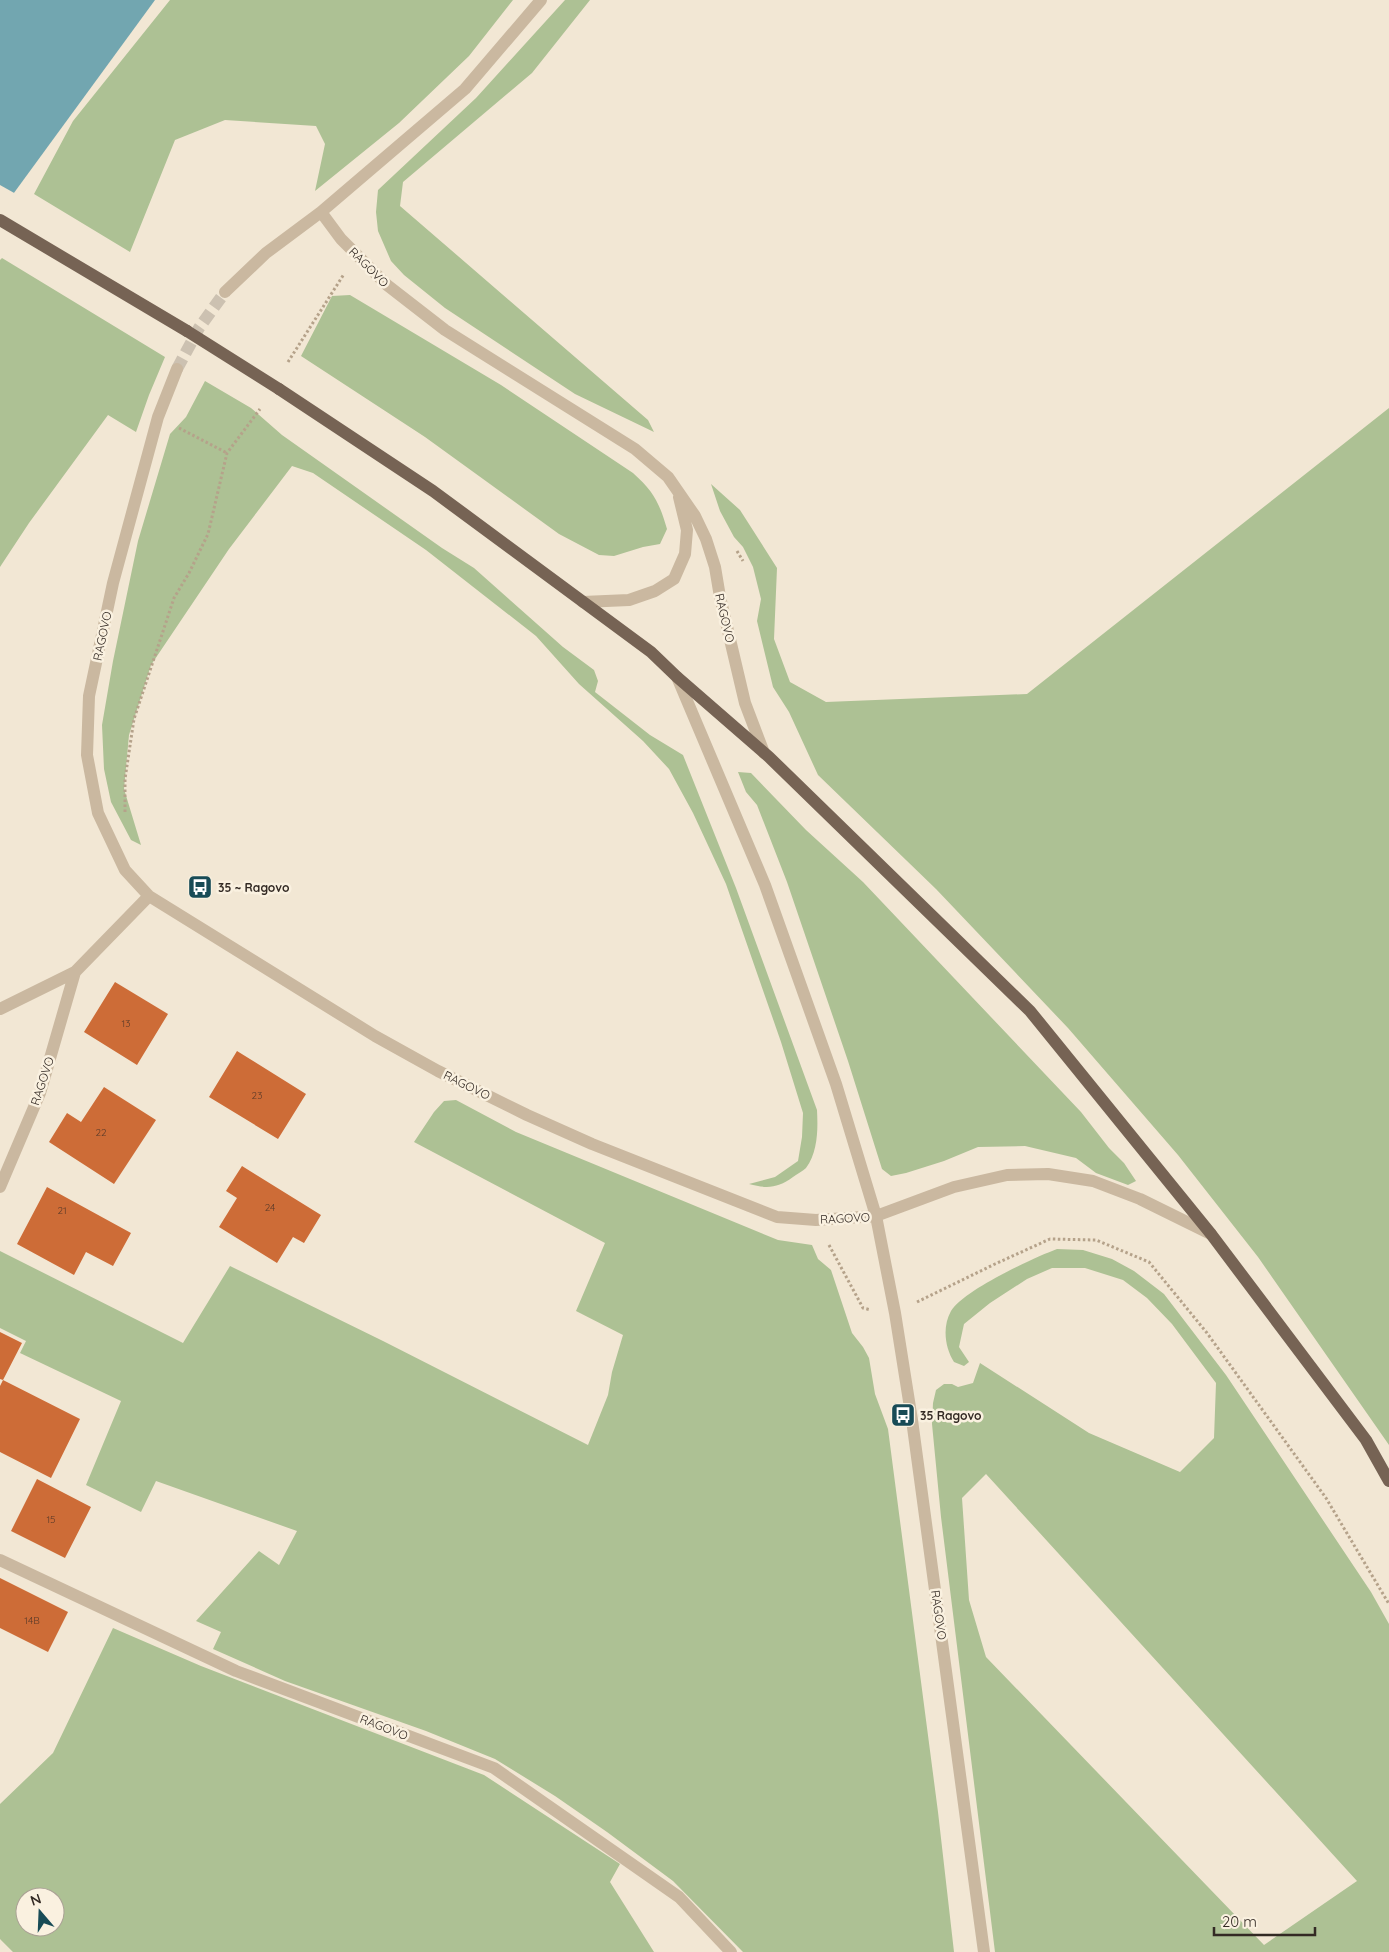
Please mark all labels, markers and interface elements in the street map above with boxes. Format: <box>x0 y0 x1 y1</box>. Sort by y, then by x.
street label: RAGOVO <box>346 244 392 290</box>
street label: RAGOVO <box>712 592 738 644</box>
street label: RAGOVO <box>89 610 115 662</box>
bus stop icon: 35 ~ Ragovo <box>187 874 213 900</box>
place label: 35 ~ Ragovo <box>218 880 290 895</box>
house number: 13 <box>122 1017 130 1030</box>
street label: RAGOVO <box>27 1055 57 1107</box>
street label: RAGOVO <box>441 1067 493 1103</box>
house number: 23 <box>252 1089 262 1102</box>
house number: 22 <box>95 1126 107 1139</box>
house number: 24 <box>265 1201 275 1214</box>
house number: 21 <box>57 1204 67 1217</box>
street label: RAGOVO <box>820 1209 870 1227</box>
bus stop icon: 35 Ragovo <box>890 1402 916 1428</box>
place label: 35 Ragovo <box>920 1408 982 1423</box>
house number: 15 <box>46 1513 56 1526</box>
street label: RAGOVO <box>928 1589 950 1641</box>
house number: 14B <box>24 1614 40 1627</box>
street label: RAGOVO <box>358 1711 410 1743</box>
north arrow <box>15 1887 65 1937</box>
text: N <box>28 1890 44 1910</box>
scale bar <box>1214 1904 1315 1936</box>
text: 20 m <box>1222 1912 1257 1931</box>

